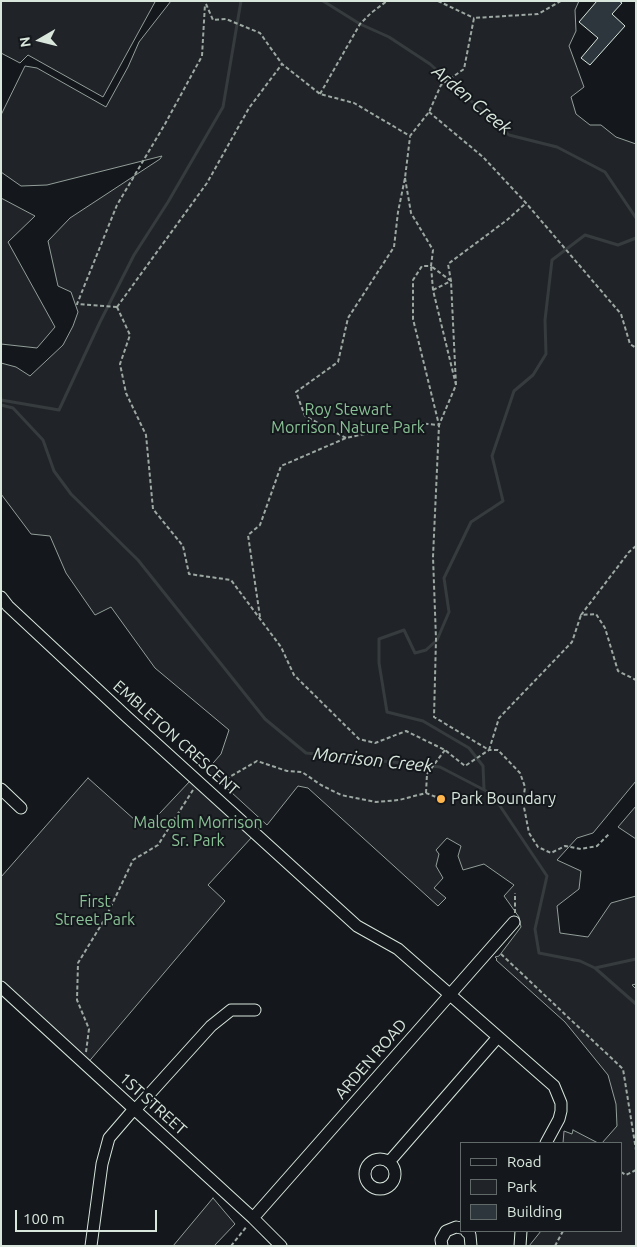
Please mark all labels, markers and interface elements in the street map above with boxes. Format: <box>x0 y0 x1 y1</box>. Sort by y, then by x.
north arrow <box>15 15 65 65</box>
text: N <box>16 36 34 48</box>
water label: Arden Creek <box>428 61 516 139</box>
park label: Roy Stewart Morrison Nature Park <box>271 400 425 438</box>
street label: EMBLETON CRESCENT <box>109 676 243 800</box>
water label: Morrison Creek <box>312 743 434 777</box>
place label: Park Boundary <box>451 789 556 809</box>
marker: Park Boundary <box>435 793 447 805</box>
park label: Malcolm Morrison Sr. Park <box>133 813 263 851</box>
park label: First Street Park <box>55 892 135 930</box>
street label: ARDEN ROAD <box>331 1015 411 1103</box>
street label: 1ST STREET <box>115 1069 191 1139</box>
legend <box>460 1142 622 1232</box>
text: Road <box>507 1153 542 1170</box>
text: Park <box>507 1178 537 1195</box>
scale bar <box>18 1200 160 1232</box>
text: Building <box>507 1203 562 1220</box>
text: 100 m <box>23 1210 65 1227</box>

